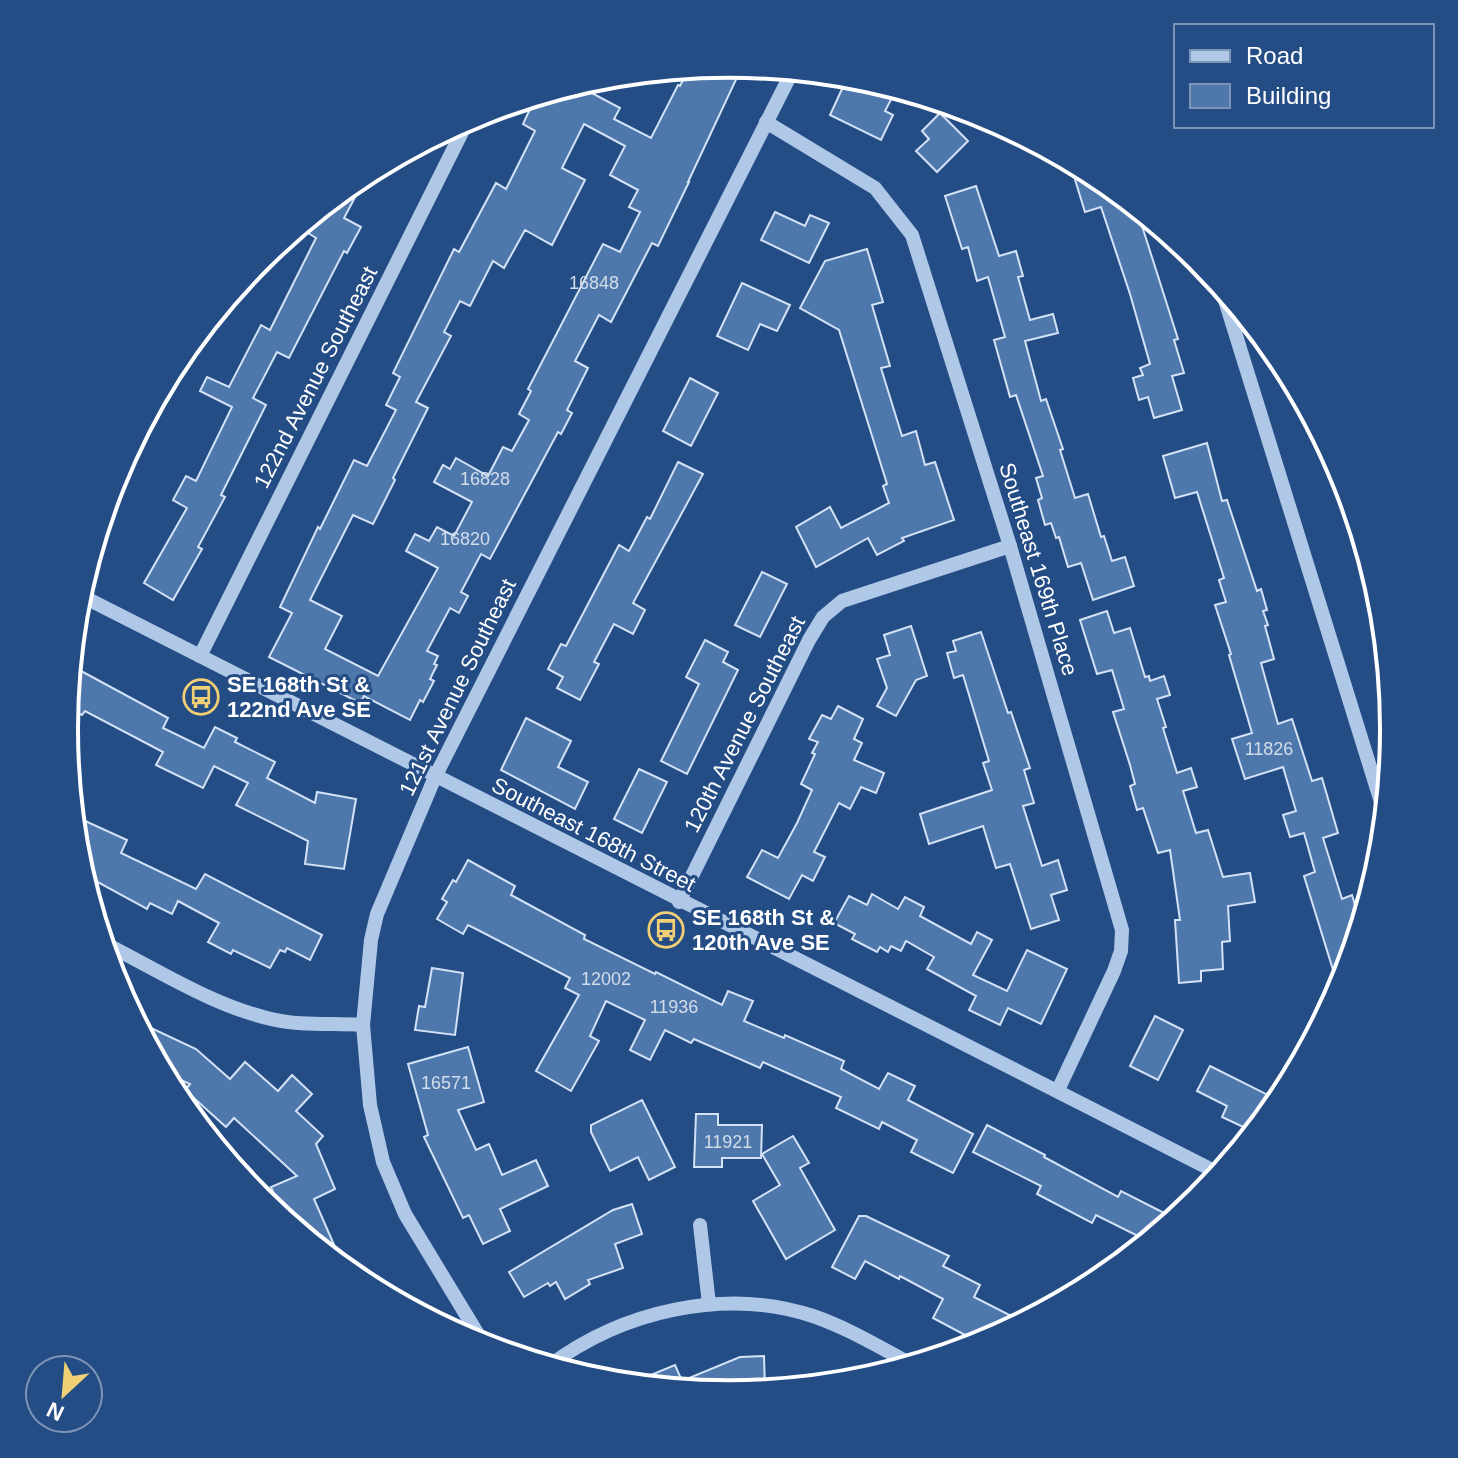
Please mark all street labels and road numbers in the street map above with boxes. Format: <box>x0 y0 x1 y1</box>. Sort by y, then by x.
street label: 122nd Avenue Southeast <box>249 262 382 492</box>
street label: Southeast 169th Place <box>994 460 1083 679</box>
street label: 121st Avenue Southeast <box>394 575 521 800</box>
street label: 120th Avenue Southeast <box>679 612 810 837</box>
street label: Southeast 168th Street <box>488 772 700 897</box>

